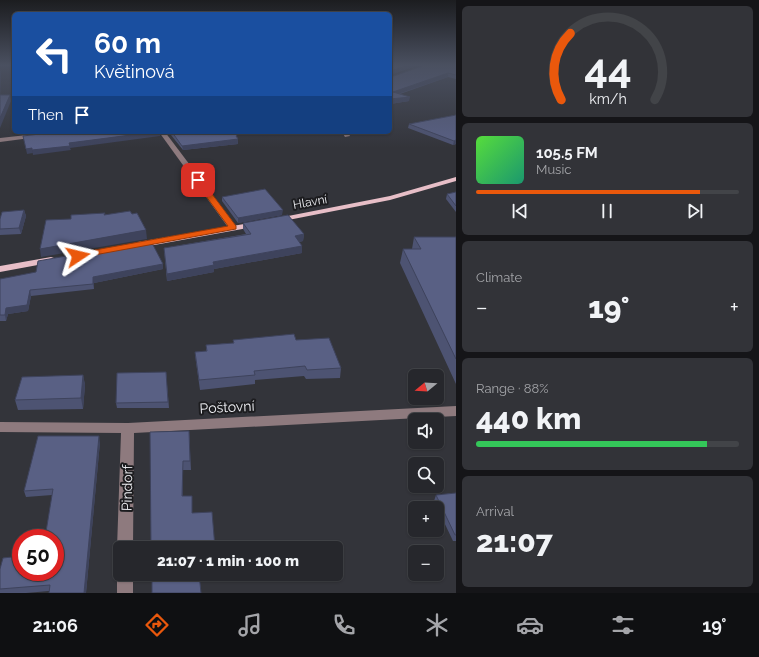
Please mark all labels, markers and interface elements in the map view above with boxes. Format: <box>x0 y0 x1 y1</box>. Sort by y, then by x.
text: 60 m <box>94 27 161 60</box>
icon: left <box>28 28 80 80</box>
text: 44 <box>584 44 631 93</box>
text: Květinová <box>94 61 175 82</box>
text: km/h <box>589 90 626 106</box>
icon: arrive <box>71 104 93 126</box>
text: Then <box>28 106 63 124</box>
text: 105.5 FM <box>536 144 598 162</box>
text: Music <box>536 162 571 177</box>
pin <box>181 163 215 197</box>
icon: arrive <box>187 169 209 191</box>
street label: Hlavní <box>292 192 329 212</box>
icon: previous <box>509 200 531 222</box>
icon: pause <box>596 200 618 222</box>
icon: next <box>684 200 706 222</box>
position arrow <box>57 235 99 277</box>
text: Climate <box>476 270 522 285</box>
text: 19° <box>588 290 629 325</box>
text: − <box>476 294 488 320</box>
text: + <box>730 294 739 320</box>
north arrow <box>408 369 444 405</box>
map controls <box>408 369 444 581</box>
text: Range · 88% <box>476 381 549 396</box>
street label: Poštovní <box>199 398 256 416</box>
text: 440 km <box>476 401 581 436</box>
button: sound <box>408 413 444 449</box>
button: search <box>408 457 444 493</box>
street label: Pindorf <box>119 463 135 511</box>
button: + <box>408 501 444 537</box>
text: Arrival <box>476 504 514 519</box>
text: 21:07 <box>476 524 553 559</box>
speed limit sign: 50 <box>12 529 64 581</box>
button: − <box>408 545 444 581</box>
text: 21:07 · 1 min · 100 m <box>157 552 299 570</box>
icon: directions <box>143 611 171 639</box>
icon: music <box>236 611 264 639</box>
icon: phone <box>330 611 358 639</box>
icon: climate <box>423 611 451 639</box>
icon: car <box>516 611 544 639</box>
icon: filters <box>609 611 637 639</box>
text: 21:06 <box>33 615 78 636</box>
text: 19° <box>702 615 726 636</box>

